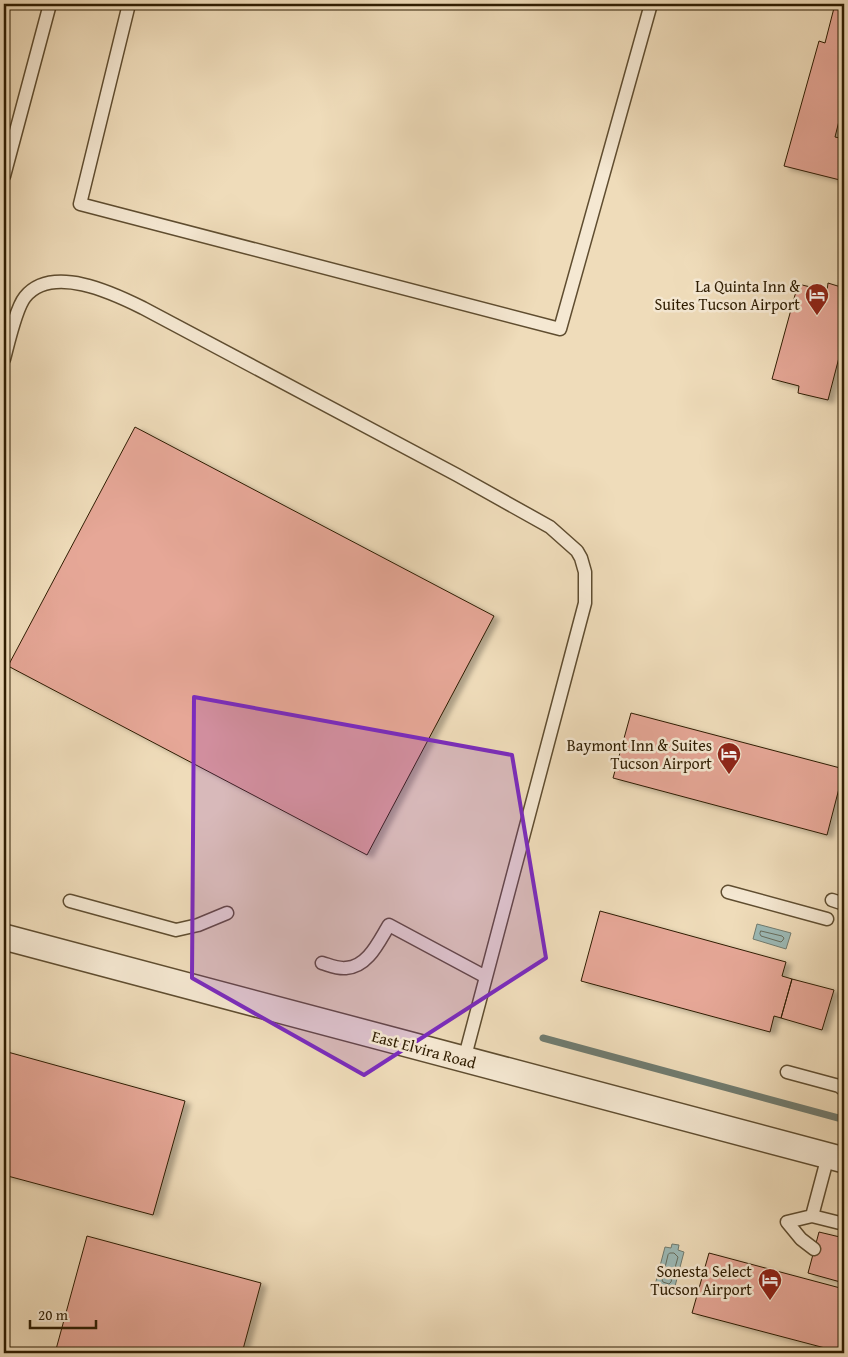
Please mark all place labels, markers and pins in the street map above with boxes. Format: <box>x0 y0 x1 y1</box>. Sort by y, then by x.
place label: La Quinta Inn & Suites Tucson Airport <box>654 274 800 316</box>
hotel icon: La Quinta Inn & Suites Tucson Airport <box>804 282 830 316</box>
place label: Baymont Inn & Suites Tucson Airport <box>567 733 712 775</box>
hotel icon: Baymont Inn & Suites Tucson Airport <box>716 741 742 775</box>
place label: Sonesta Select Tucson Airport <box>650 1259 752 1301</box>
hotel icon: Sonesta Select Tucson Airport <box>757 1267 783 1301</box>

